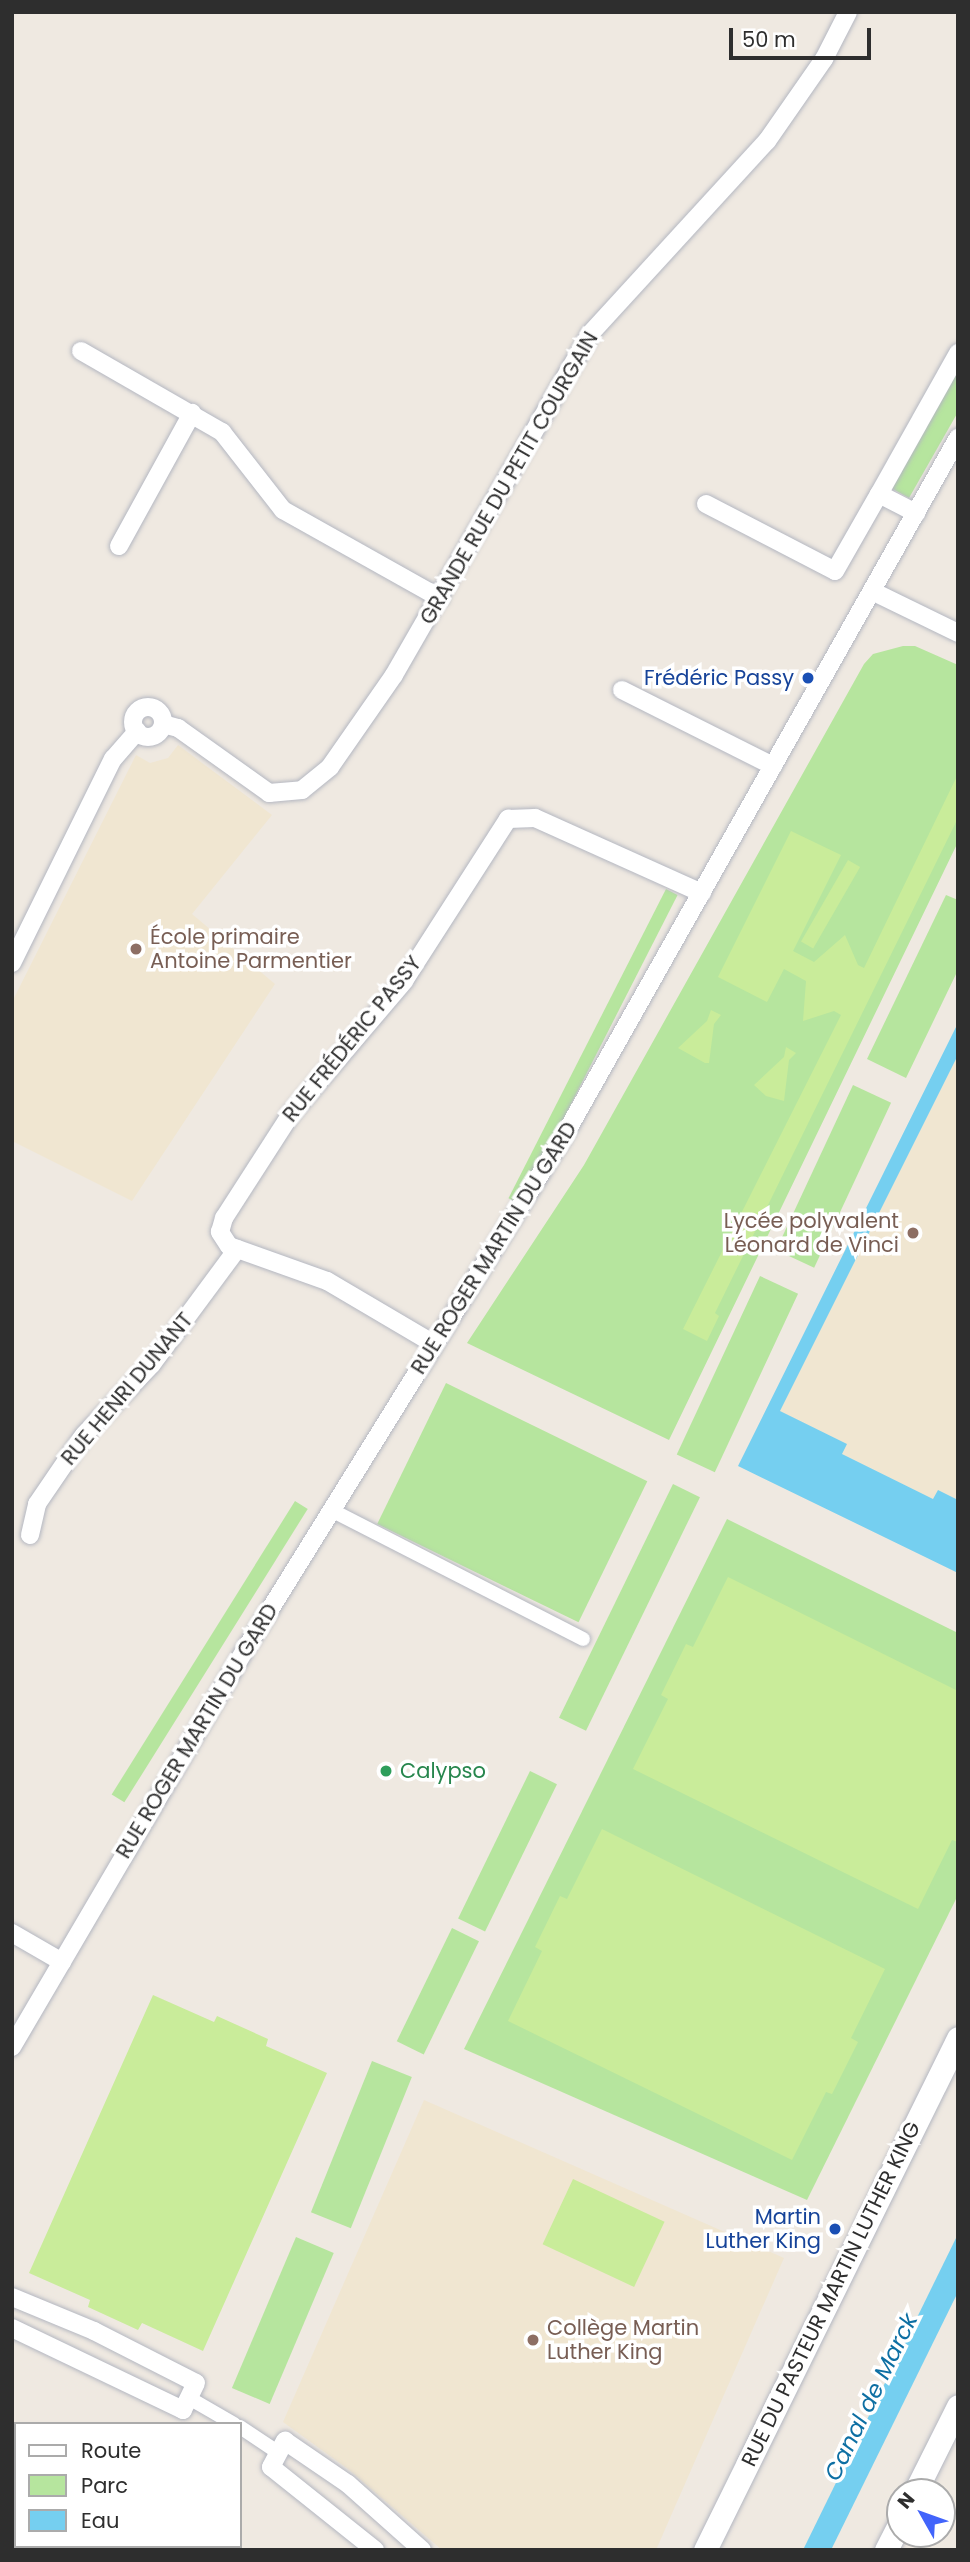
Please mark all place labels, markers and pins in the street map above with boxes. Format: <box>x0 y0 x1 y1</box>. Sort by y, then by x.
place label: Frédéric Passy <box>644 665 794 691</box>
marker: Frédéric Passy <box>800 670 816 686</box>
place label: École primaire Antoine Parmentier <box>150 924 352 974</box>
marker: École primaire Antoine Parmentier <box>128 941 144 957</box>
place label: Lycée polyvalent Léonard de Vinci <box>724 1208 899 1258</box>
marker: Lycée polyvalent Léonard de Vinci <box>905 1225 921 1241</box>
place label: Calypso <box>400 1758 486 1784</box>
marker: Calypso <box>378 1763 394 1779</box>
place label: Martin Luther King <box>706 2204 821 2254</box>
marker: Martin Luther King <box>827 2221 843 2237</box>
place label: Collège Martin Luther King <box>547 2315 699 2365</box>
marker: Collège Martin Luther King <box>525 2332 541 2348</box>

